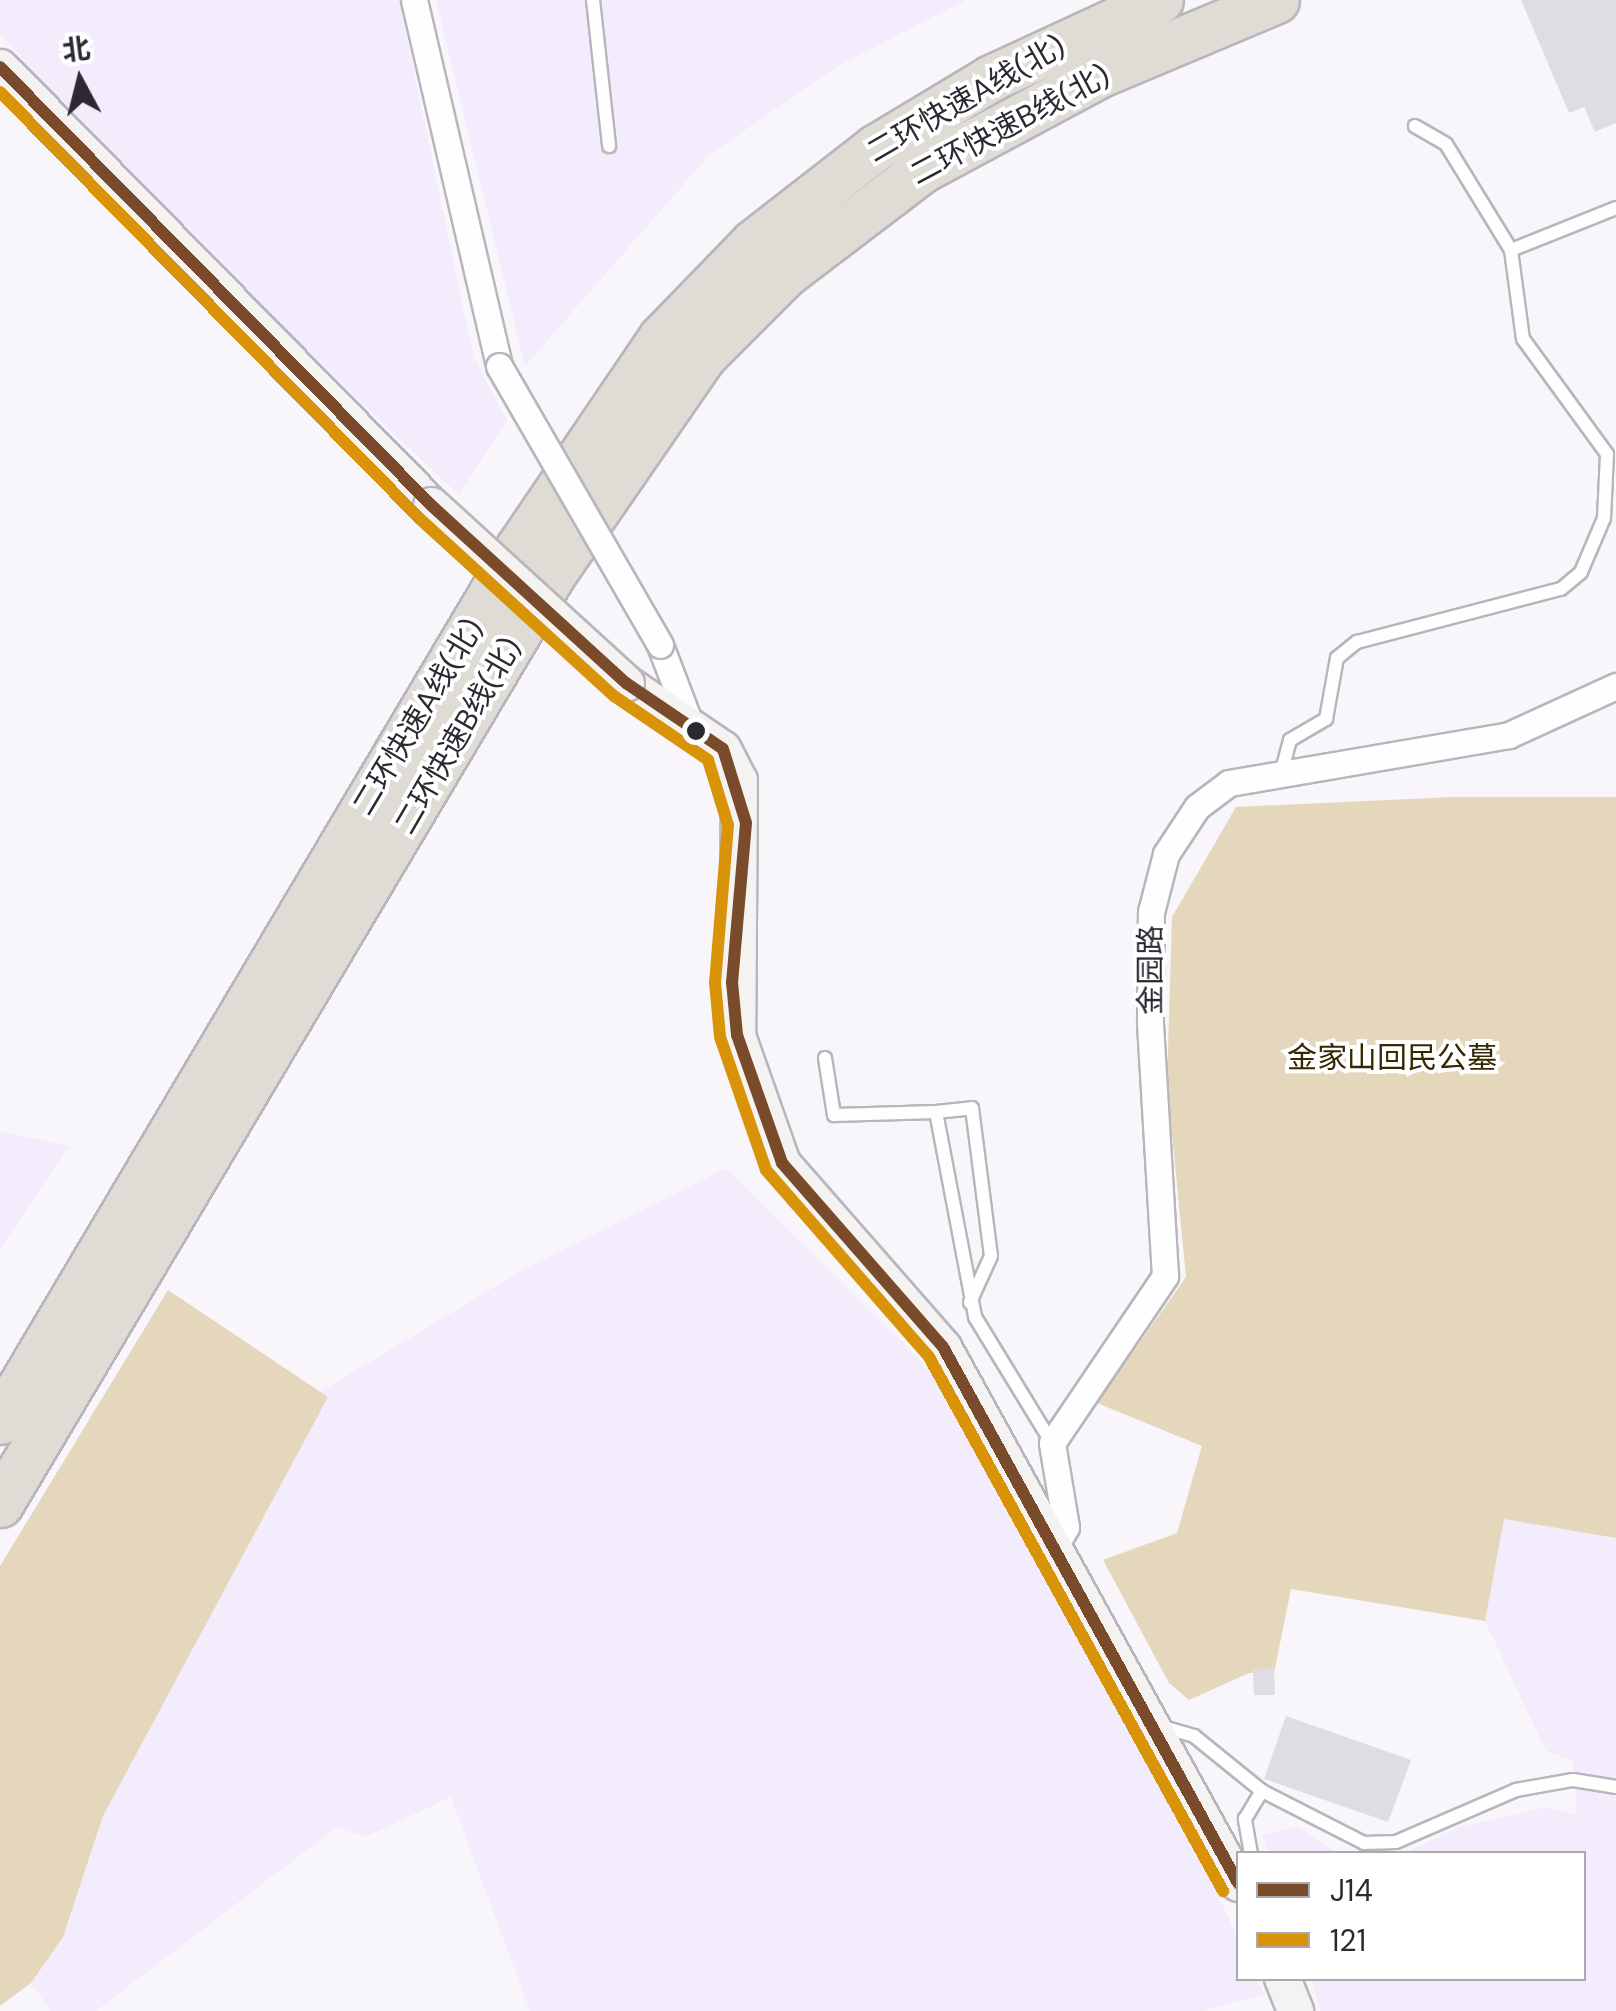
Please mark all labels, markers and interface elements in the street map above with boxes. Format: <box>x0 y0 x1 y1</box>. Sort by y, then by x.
street label: 二环快速A线(北) <box>861 28 1071 170</box>
north arrow <box>30 30 130 130</box>
text: 北 <box>60 30 92 70</box>
street label: 二环快速B线(北) <box>904 57 1116 193</box>
street label: 二环快速A线(北) <box>345 612 491 822</box>
street label: 二环快速B线(北) <box>387 632 529 840</box>
unlabelled marker <box>686 721 706 741</box>
street label: 金园路 <box>1133 925 1169 1015</box>
park label: 金家山回民公墓 <box>1287 1040 1497 1076</box>
legend <box>1236 1851 1586 1981</box>
text: J14 <box>1330 1871 1373 1910</box>
text: 121 <box>1330 1921 1366 1960</box>

